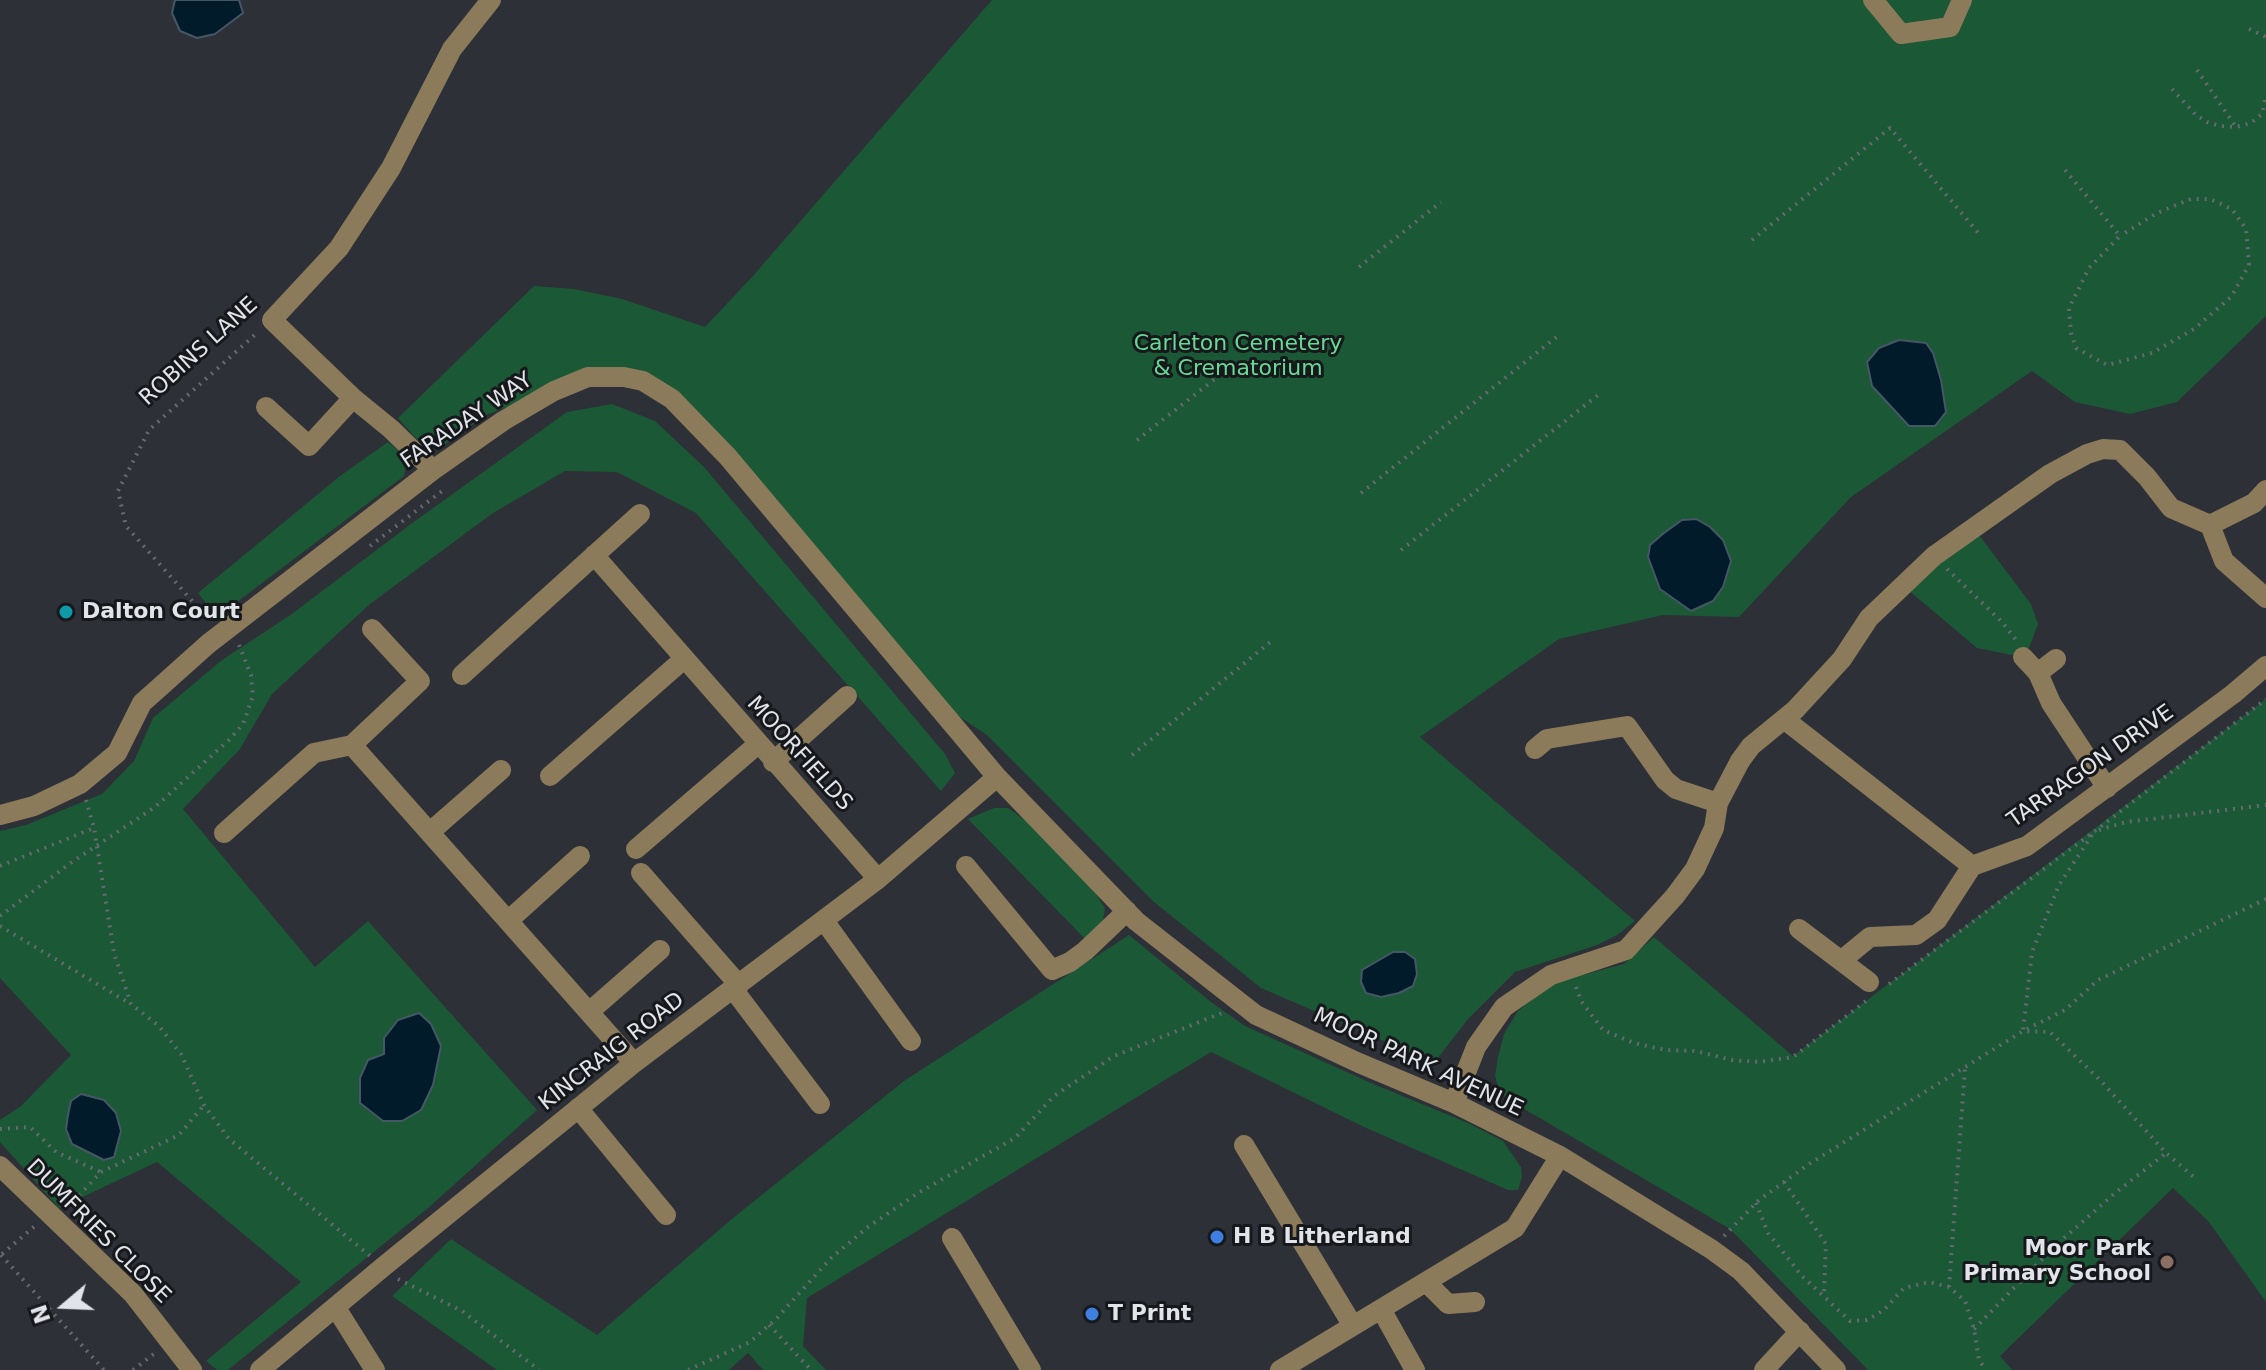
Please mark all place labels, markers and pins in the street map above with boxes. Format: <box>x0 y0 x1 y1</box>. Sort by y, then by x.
place label: Dalton Court <box>82 599 240 625</box>
marker: Dalton Court <box>57 603 75 621</box>
place label: H B Litherland <box>1233 1224 1411 1250</box>
marker: H B Litherland <box>1208 1228 1226 1246</box>
place label: Moor Park Primary School <box>1964 1236 2151 1288</box>
marker: Moor Park Primary School <box>2158 1253 2176 1271</box>
place label: T Print <box>1108 1301 1191 1327</box>
marker: T Print <box>1083 1305 1101 1323</box>

